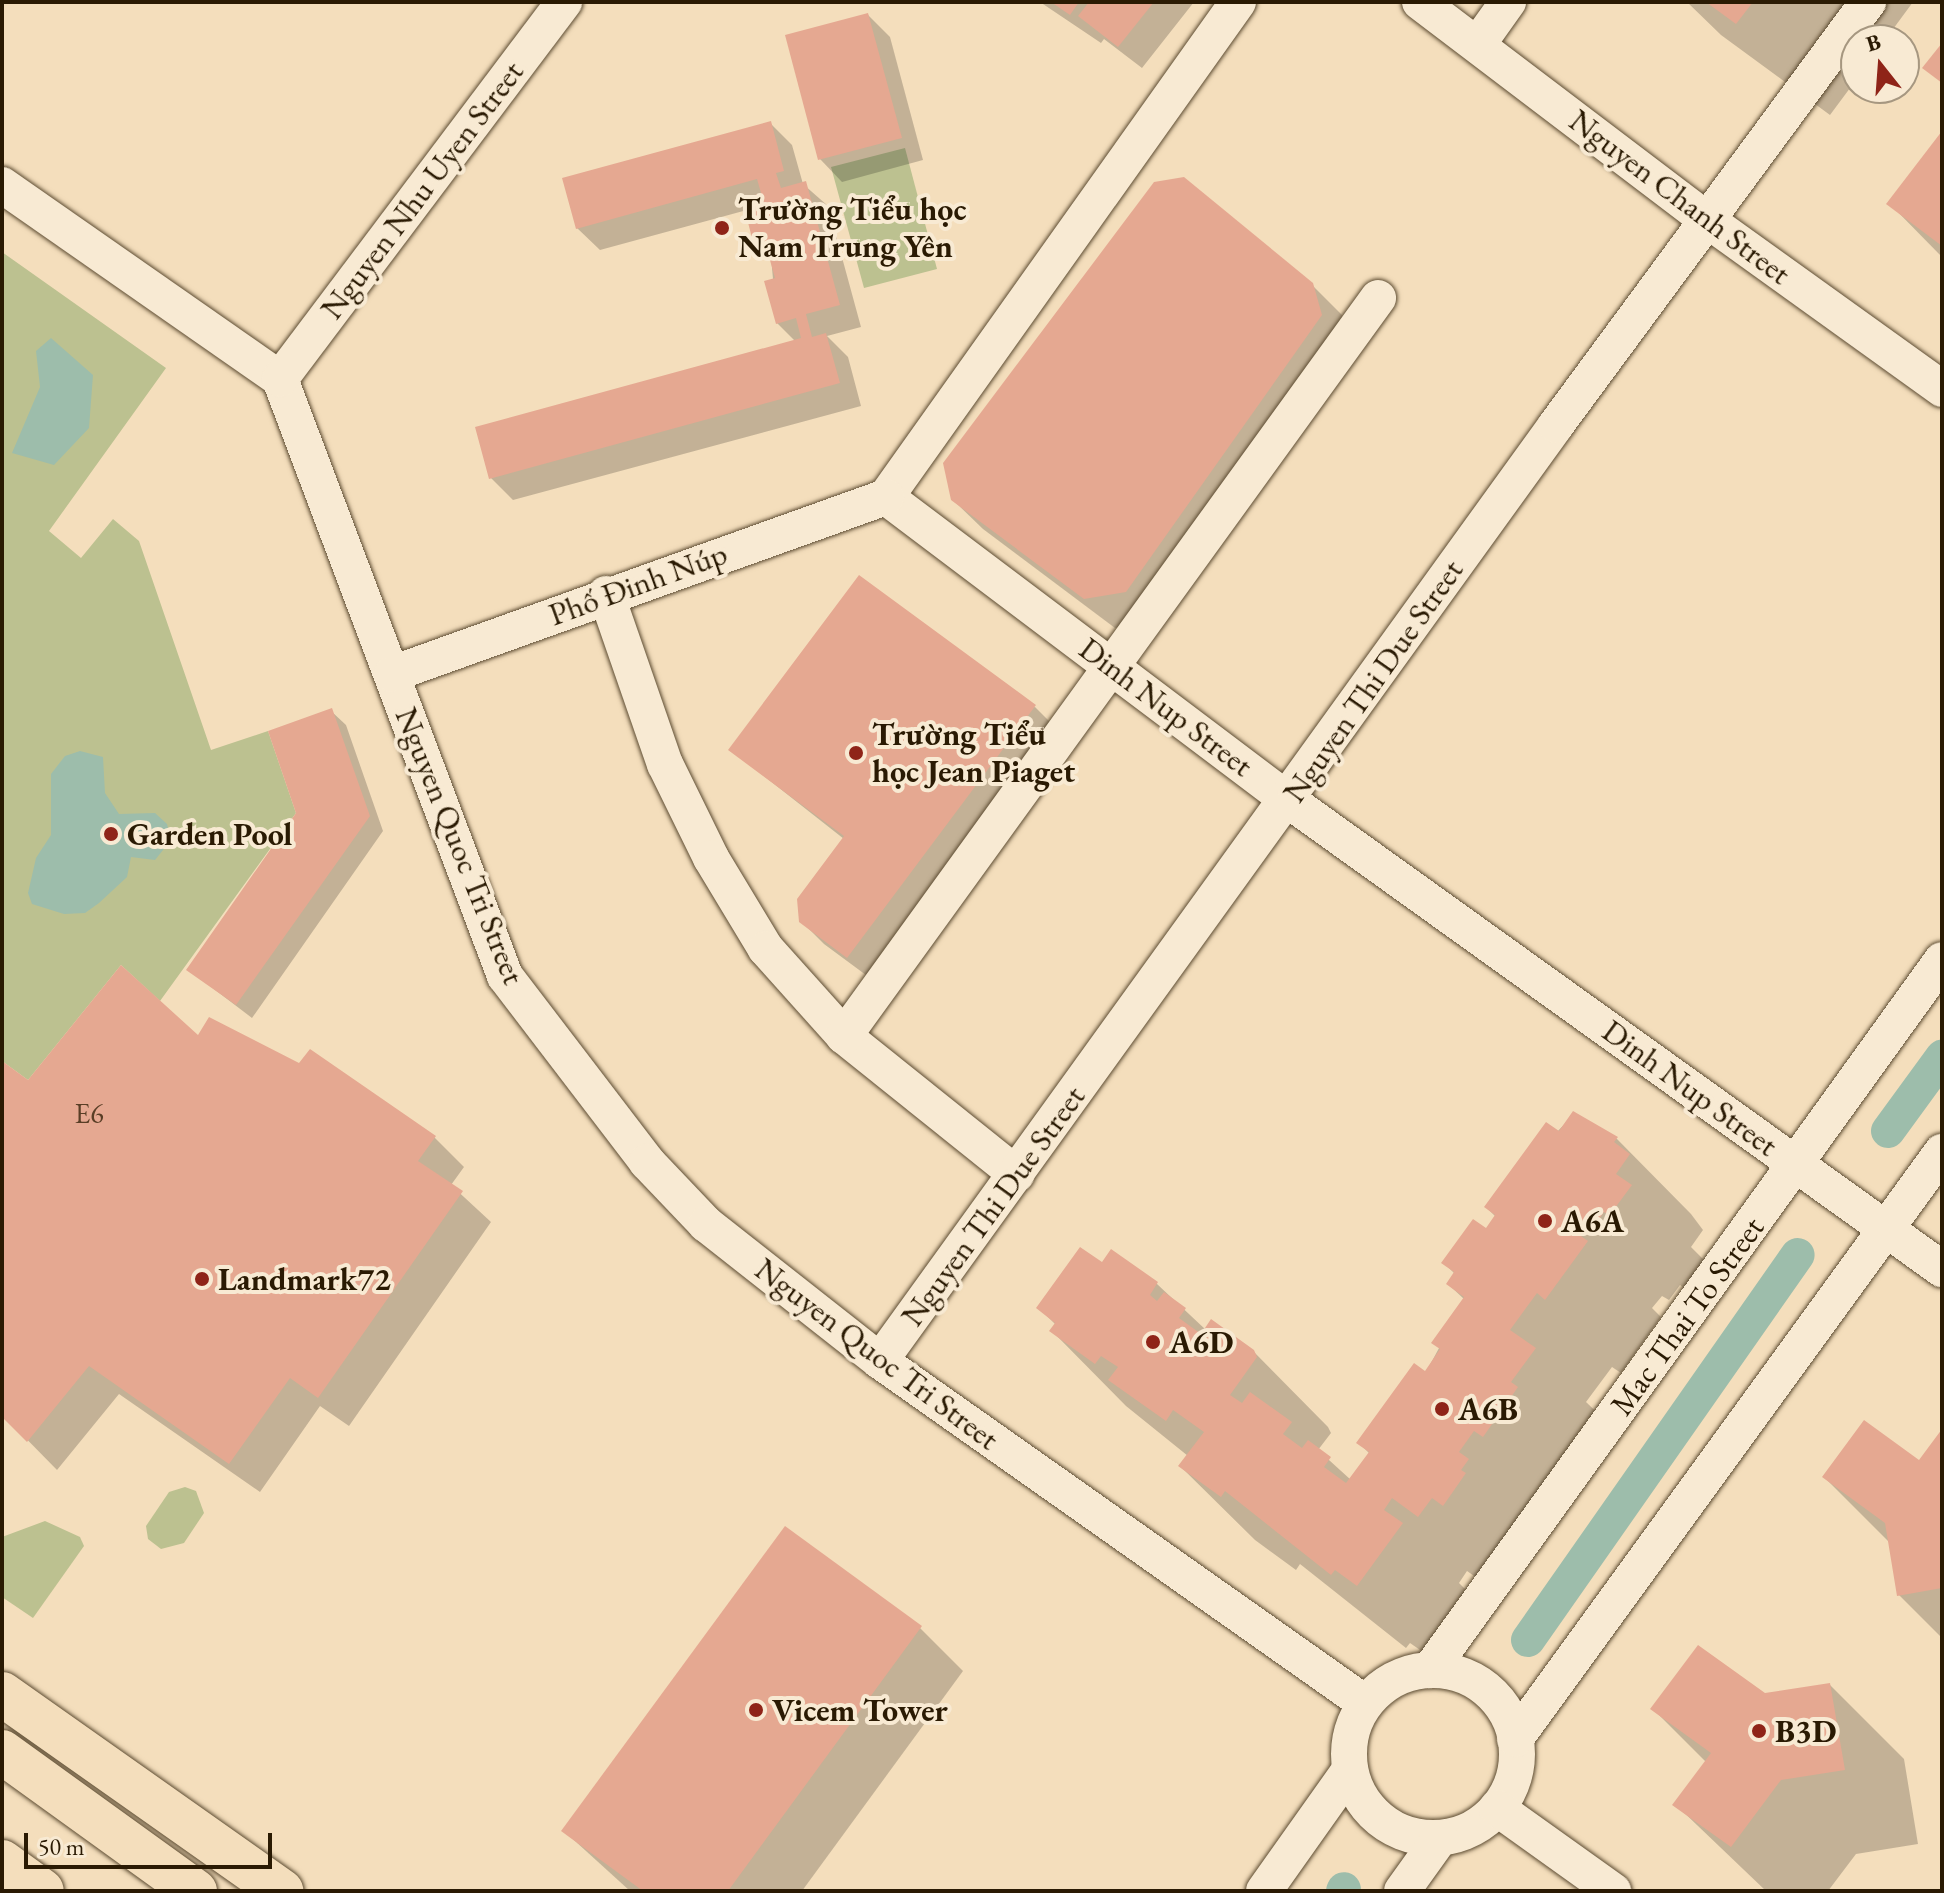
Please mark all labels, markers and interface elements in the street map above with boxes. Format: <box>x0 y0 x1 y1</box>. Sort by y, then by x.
north arrow <box>1840 24 1920 104</box>
text: B <box>1863 27 1884 58</box>
street label: Nguyen Nhu Uyen Street <box>312 53 532 327</box>
street label: Nguyen Chanh Street <box>1562 101 1798 293</box>
place label: Trường Tiểu học Nam Trung Yên <box>738 191 967 266</box>
marker: Trường Tiểu học Nam Trung Yên <box>713 219 731 237</box>
street label: Phố Đinh Núp <box>544 534 732 634</box>
street label: Nguyen Thi Due Street <box>1275 552 1471 810</box>
street label: Dinh Nup Street <box>1072 629 1260 785</box>
street label: Nguyen Quoc Tri Street <box>387 702 533 990</box>
place label: Trường Tiểu học Jean Piaget <box>872 716 1075 791</box>
marker: Trường Tiểu học Jean Piaget <box>847 744 865 762</box>
place label: Garden Pool <box>127 815 292 853</box>
marker: Garden Pool <box>102 825 120 843</box>
street label: Dinh Nup Street <box>1595 1012 1785 1164</box>
street label: Nguyen Thi Due Street <box>893 1078 1093 1334</box>
house number: E6 <box>74 1096 104 1130</box>
place label: A6A <box>1561 1202 1624 1240</box>
street label: Mac Thai To Street <box>1602 1209 1772 1423</box>
marker: A6A <box>1536 1212 1554 1230</box>
street label: Nguyen Quoc Tri Street <box>748 1250 1006 1458</box>
place label: Landmark72 <box>218 1260 391 1298</box>
marker: Landmark72 <box>193 1270 211 1288</box>
place label: A6D <box>1169 1323 1233 1361</box>
marker: A6D <box>1144 1333 1162 1351</box>
place label: A6B <box>1458 1390 1518 1428</box>
marker: A6B <box>1433 1400 1451 1418</box>
place label: Vicem Tower <box>772 1691 948 1729</box>
marker: Vicem Tower <box>747 1701 765 1719</box>
place label: B3D <box>1775 1712 1836 1750</box>
marker: B3D <box>1750 1722 1768 1740</box>
scale bar <box>28 1817 276 1867</box>
text: 50 m <box>38 1831 85 1862</box>

